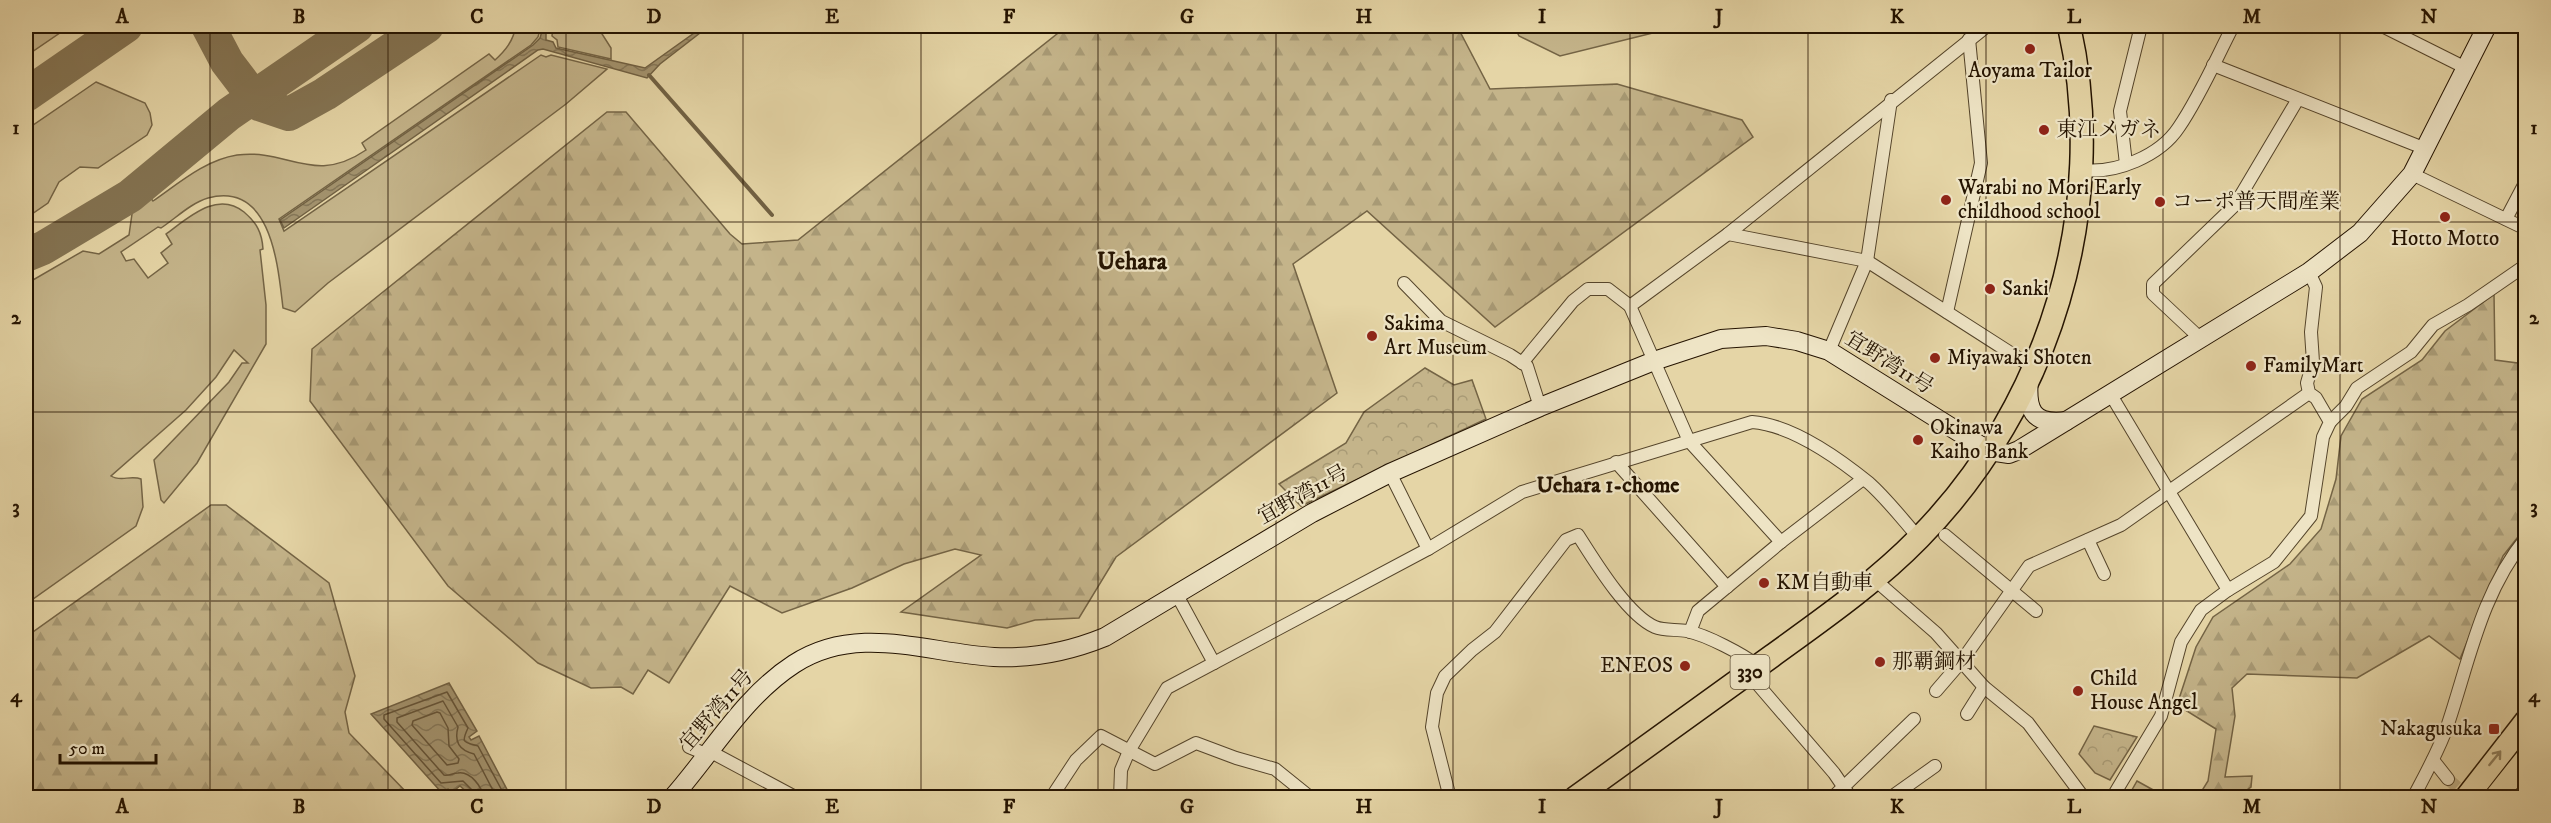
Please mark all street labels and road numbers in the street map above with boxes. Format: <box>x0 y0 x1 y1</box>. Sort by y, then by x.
street label: 宜野湾11号 <box>1840 326 1938 400</box>
street label: 宜野湾11号 <box>1253 460 1353 530</box>
road number: 330 <box>1730 655 1770 689</box>
street label: 宜野湾11号 <box>675 664 759 756</box>

